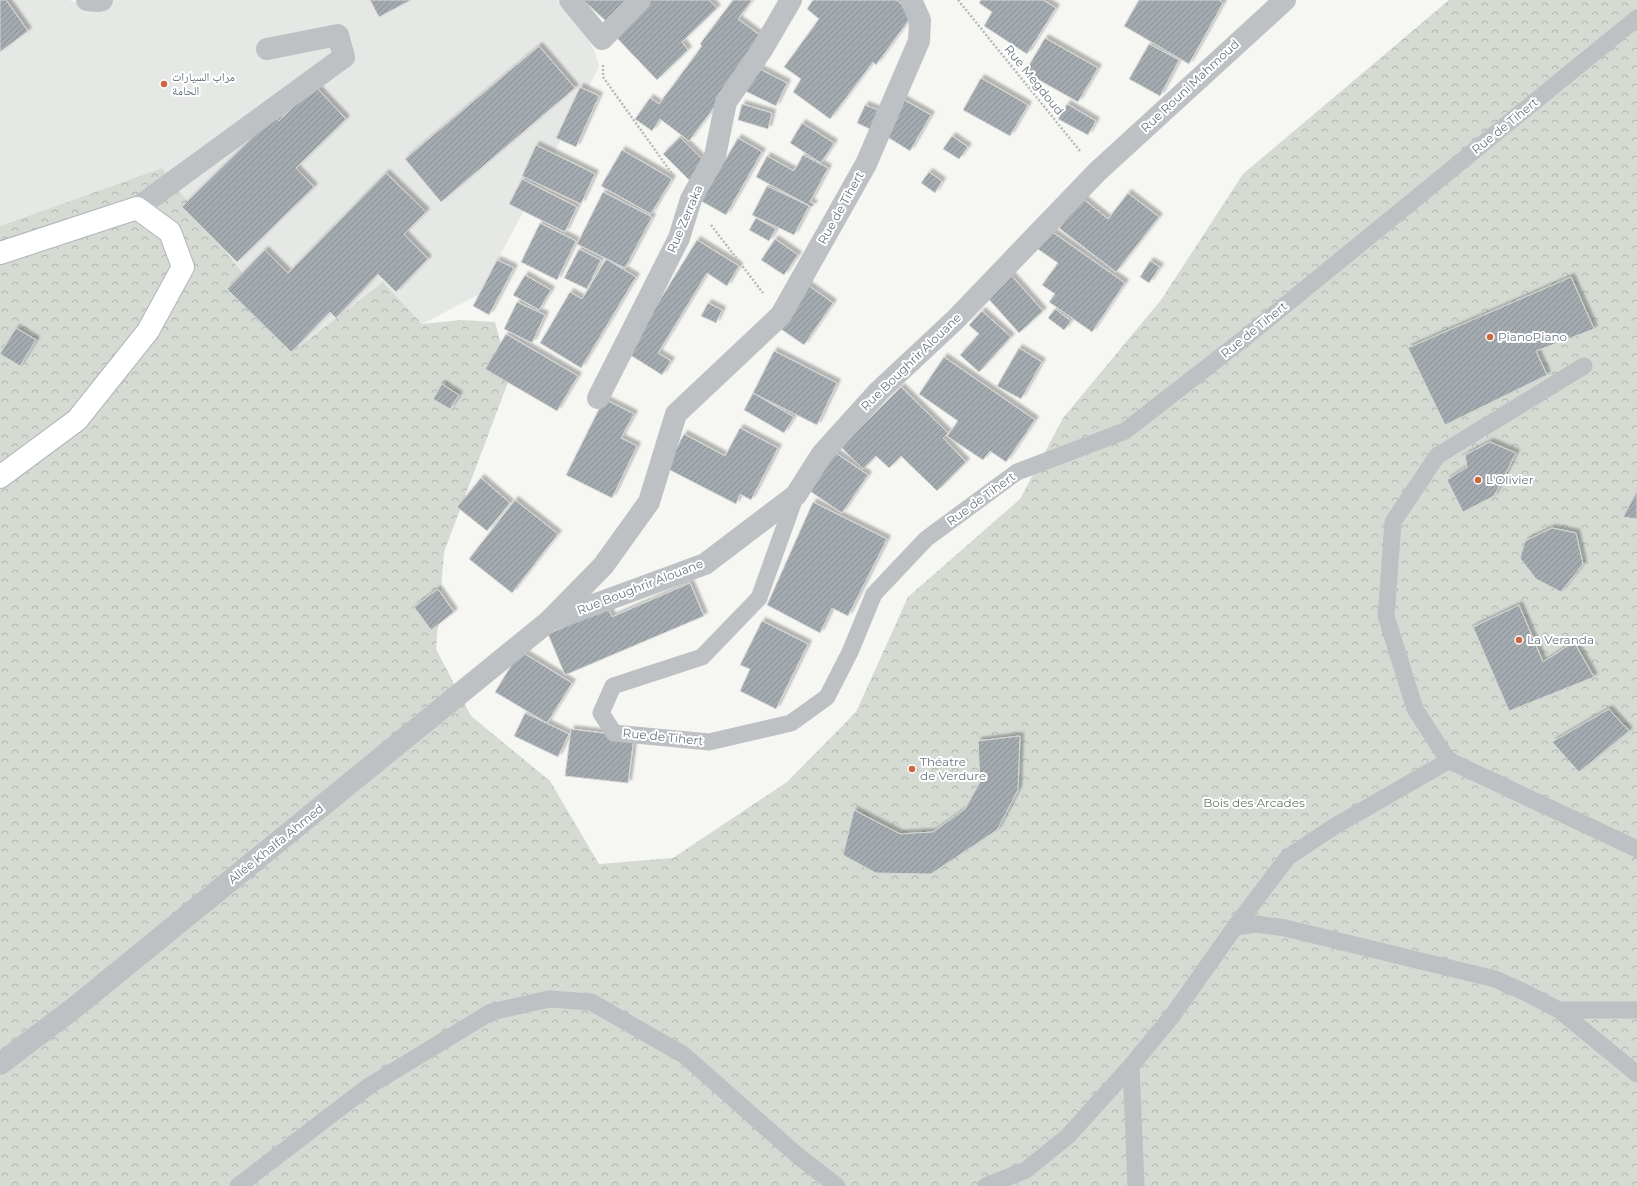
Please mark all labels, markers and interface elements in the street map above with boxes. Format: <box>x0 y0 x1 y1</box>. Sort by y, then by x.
street label: Rue Rouni Mahmoud <box>1137 36 1242 135</box>
street label: Rue Megdoud <box>1002 42 1067 118</box>
place label: مراب السيارات الحامة <box>172 69 235 98</box>
marker: مراب السيارات الحامة <box>159 79 169 89</box>
street label: Rue de Tihert <box>1468 94 1541 157</box>
street label: Rue de Tihert <box>814 169 867 247</box>
street label: Rue Zerraka <box>664 183 706 255</box>
street label: Rue de Tihert <box>1217 298 1290 361</box>
street label: Rue Boughrir Alouane <box>857 310 964 414</box>
place label: PianoPiano <box>1498 329 1567 344</box>
marker: PianoPiano <box>1485 332 1495 342</box>
street label: Rue de Tihert <box>944 469 1018 528</box>
place label: L'Olivier <box>1486 472 1534 487</box>
marker: L'Olivier <box>1473 475 1483 485</box>
street label: Rue Boughrir Alouane <box>575 556 705 618</box>
place label: La Veranda <box>1527 632 1594 647</box>
marker: La Veranda <box>1514 635 1524 645</box>
street label: Rue de Tihert <box>622 725 704 748</box>
place label: Théatre de Verdure <box>920 754 986 783</box>
marker: Théatre de Verdure <box>907 764 917 774</box>
park label: Bois des Arcades <box>1203 795 1305 810</box>
street label: Allée Khalfa Ahmed <box>225 800 327 887</box>

